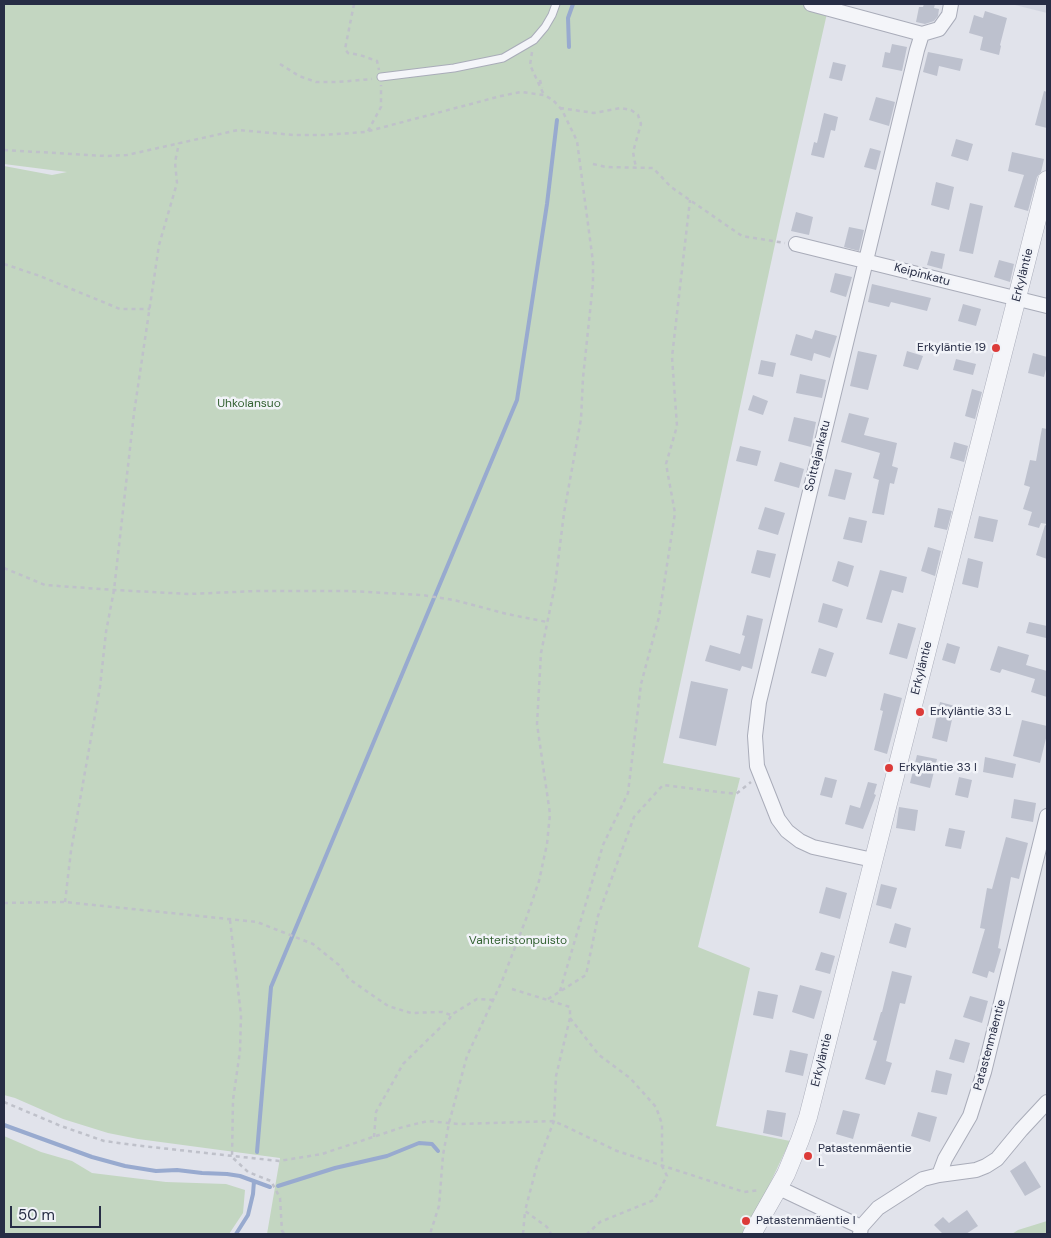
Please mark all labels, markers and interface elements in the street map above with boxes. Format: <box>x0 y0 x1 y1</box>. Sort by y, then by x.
street label: Erkyläntie <box>1009 247 1037 303</box>
street label: Keipinkatu <box>892 261 952 289</box>
place label: Erkyläntie 19 <box>917 341 986 355</box>
marker: Erkyläntie 19 <box>990 342 1002 354</box>
park label: Uhkolansuo <box>217 397 281 411</box>
street label: Soittajankatu <box>802 419 834 493</box>
street label: Erkyläntie <box>908 640 936 696</box>
place label: Erkyläntie 33 L <box>930 705 1011 719</box>
marker: Erkyläntie 33 L <box>914 706 926 718</box>
place label: Erkyläntie 33 I <box>899 761 977 775</box>
marker: Erkyläntie 33 I <box>883 762 895 774</box>
park label: Vahteristonpuisto <box>469 934 567 948</box>
street label: Patastenmäentie <box>971 998 1009 1092</box>
street label: Erkyläntie <box>808 1032 836 1088</box>
place label: Patastenmäentie L <box>818 1142 912 1170</box>
marker: Patastenmäentie L <box>802 1150 814 1162</box>
scale bar <box>12 1196 104 1228</box>
text: 50 m <box>18 1205 55 1225</box>
place label: Patastenmäentie I <box>756 1214 856 1228</box>
marker: Patastenmäentie I <box>740 1215 752 1227</box>

